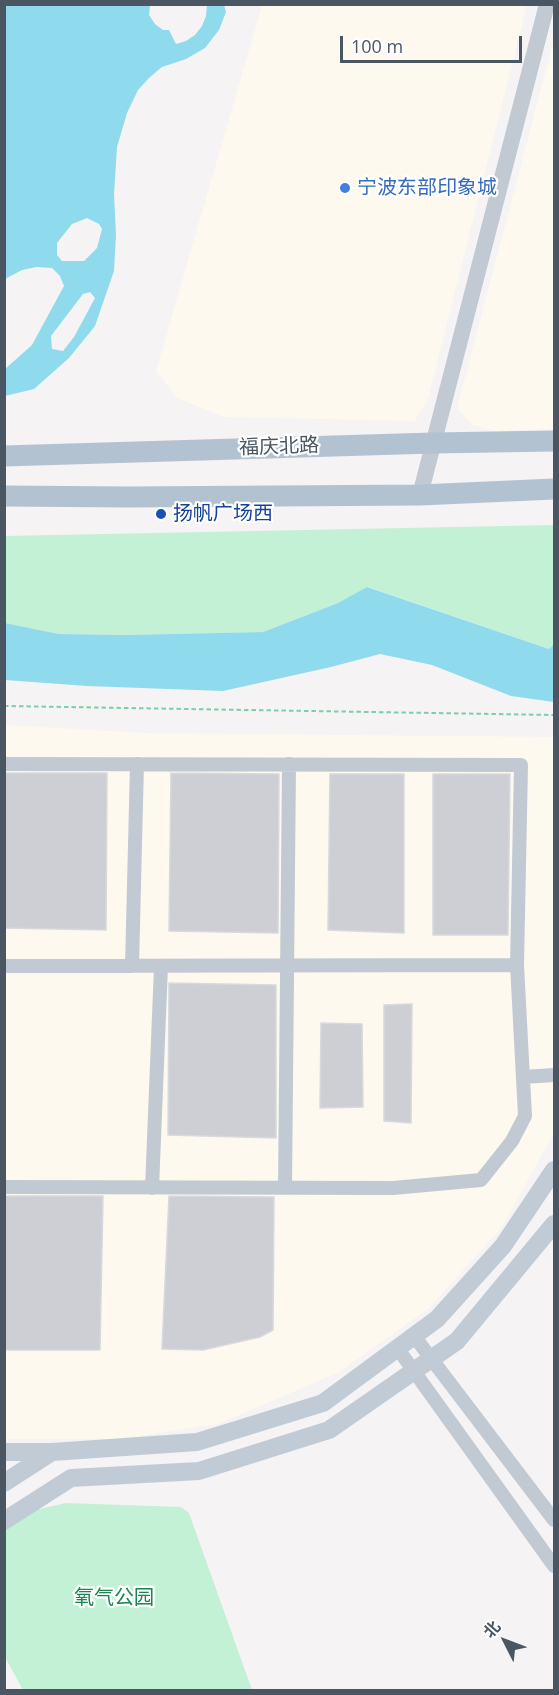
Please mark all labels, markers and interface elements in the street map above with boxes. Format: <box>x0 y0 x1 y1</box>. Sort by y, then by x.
scale bar <box>343 24 524 62</box>
text: 100 m <box>351 34 403 58</box>
place label: 宁波东部印象城 <box>357 176 497 200</box>
marker: 宁波东部印象城 <box>338 181 352 195</box>
street label: 福庆北路 <box>239 434 319 460</box>
place label: 扬帆广场西 <box>173 502 273 526</box>
marker: 扬帆广场西 <box>154 507 168 521</box>
park label: 氧气公园 <box>74 1586 154 1610</box>
north arrow <box>475 1611 535 1671</box>
text: 北 <box>478 1616 505 1642</box>

